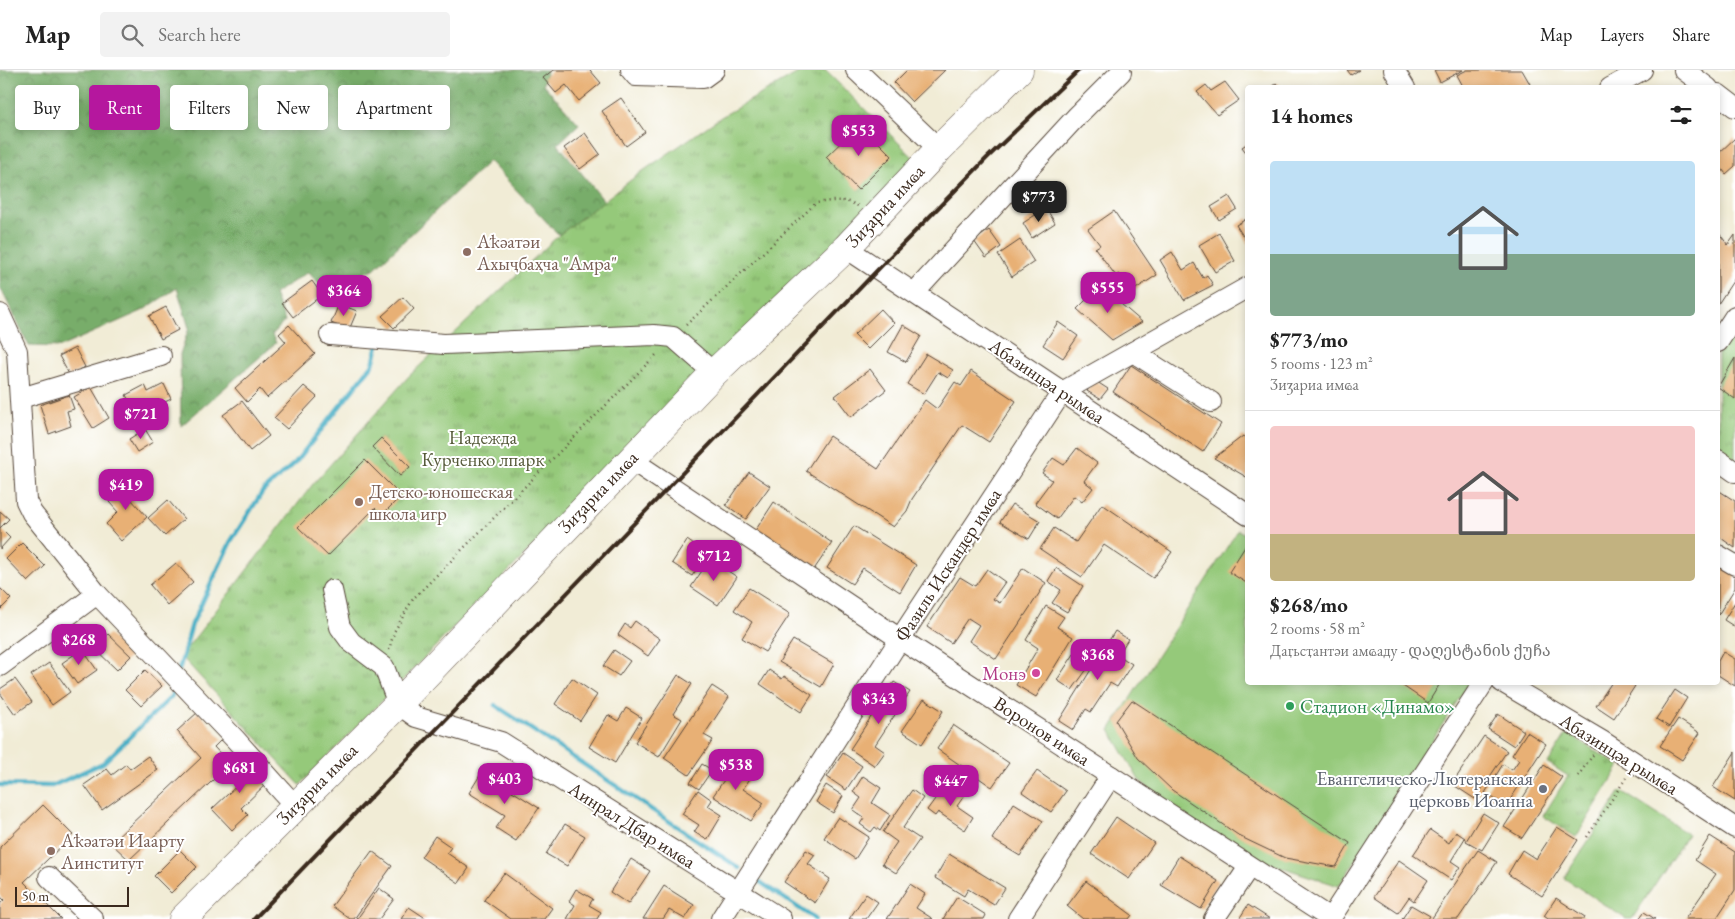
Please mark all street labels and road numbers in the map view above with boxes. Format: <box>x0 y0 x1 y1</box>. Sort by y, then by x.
street label: Ӡиӡариа имҩа <box>840 159 930 253</box>
street label: Абазинцәа рымҩа <box>983 332 1110 429</box>
street label: Ӡиӡариа имҩа <box>552 445 644 539</box>
street label: Фазиль Искандер имҩа <box>889 483 1007 646</box>
street label: Воронов имҩа <box>989 690 1095 772</box>
street label: Абазинцәа рымҩа <box>1554 707 1683 801</box>
street label: Ӡиӡариа имҩа <box>271 738 363 830</box>
street label: Аинрал Дбар имҩа <box>563 775 701 874</box>

